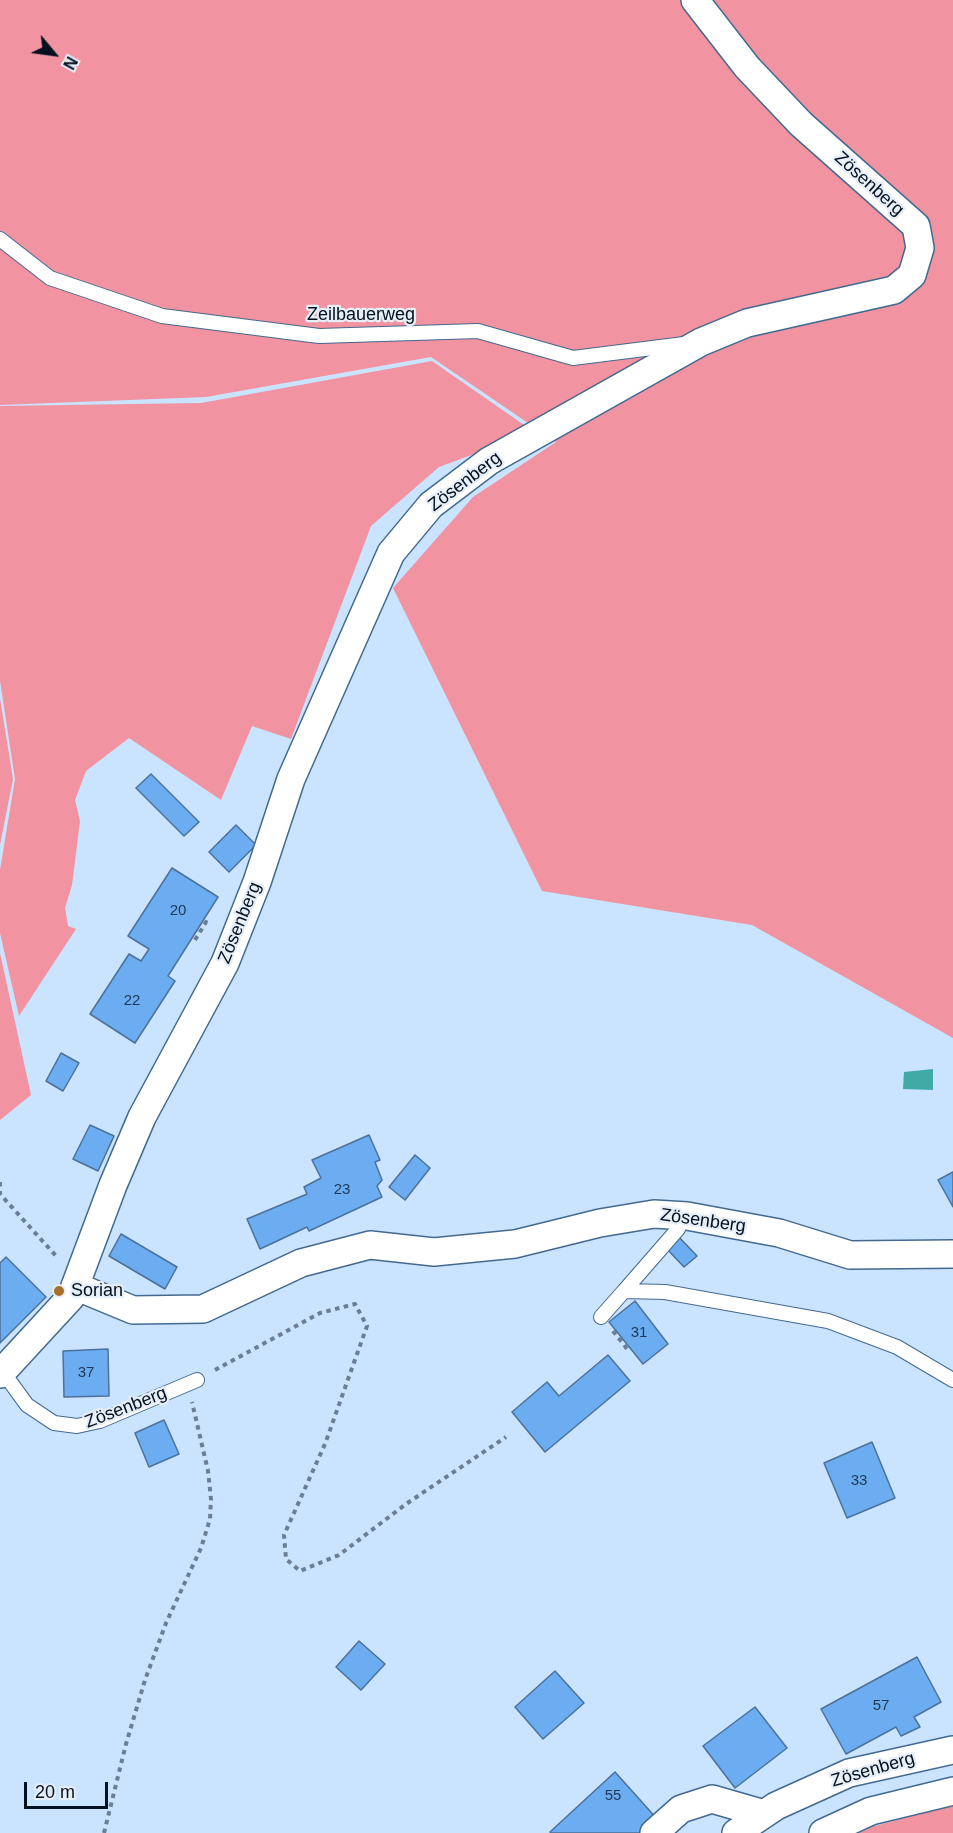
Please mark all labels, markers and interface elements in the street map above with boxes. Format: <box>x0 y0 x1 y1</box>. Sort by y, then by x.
north arrow <box>24 24 84 84</box>
text: N <box>60 54 80 72</box>
street label: Zösenberg <box>830 147 908 221</box>
street label: Zeilbauerweg <box>307 304 415 326</box>
street label: Zösenberg <box>424 447 506 517</box>
street label: Zösenberg <box>214 879 266 967</box>
house number: 20 <box>170 902 186 920</box>
house number: 22 <box>124 992 140 1010</box>
house number: 23 <box>334 1181 350 1199</box>
street label: Zösenberg <box>659 1204 747 1238</box>
place label: Sorian <box>71 1280 123 1302</box>
marker: Sorian <box>52 1284 66 1298</box>
house number: 31 <box>631 1324 647 1342</box>
house number: 37 <box>78 1364 94 1382</box>
street label: Zösenberg <box>82 1382 170 1434</box>
house number: 33 <box>851 1472 867 1490</box>
house number: 57 <box>873 1697 889 1715</box>
street label: Zösenberg <box>829 1748 917 1792</box>
scale bar <box>27 1770 111 1808</box>
text: 20 m <box>35 1782 75 1802</box>
house number: 55 <box>605 1787 621 1805</box>

